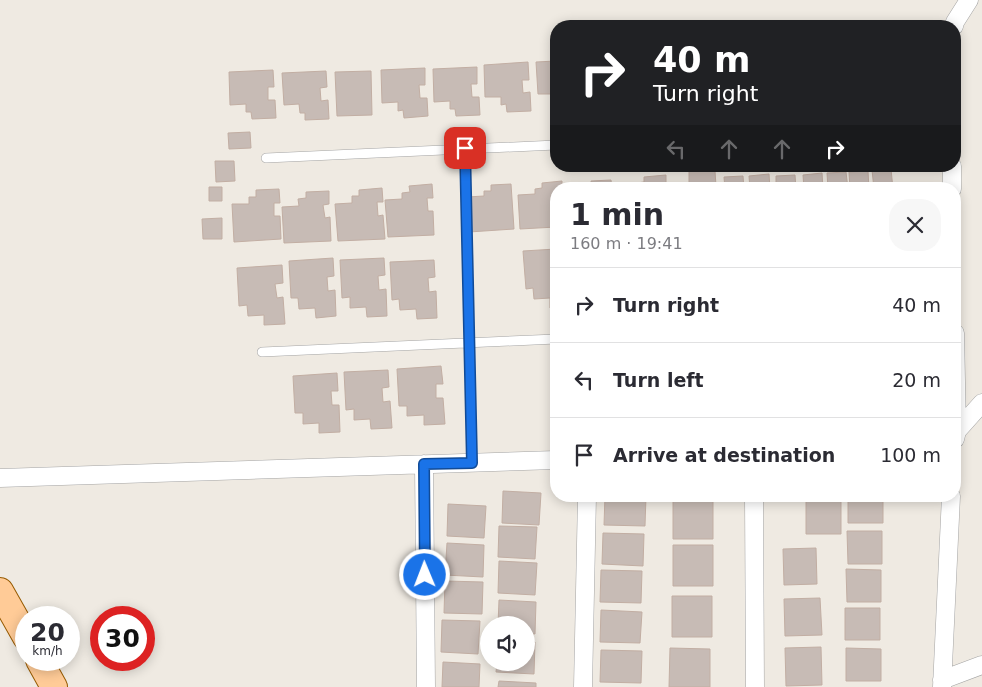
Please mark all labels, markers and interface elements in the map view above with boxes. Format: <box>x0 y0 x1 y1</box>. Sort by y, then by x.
icon: right <box>570 40 635 105</box>
text: 40 m <box>653 40 750 80</box>
text: Turn right <box>653 81 758 106</box>
pin <box>444 127 486 169</box>
icon: arrive <box>451 134 479 162</box>
icon: left <box>662 135 690 163</box>
icon: ahead <box>715 135 743 163</box>
icon: ahead <box>768 135 796 163</box>
icon: right <box>821 135 849 163</box>
text: 1 min <box>570 197 664 232</box>
button: close <box>889 199 941 251</box>
text: 160 m · 19:41 <box>570 234 683 253</box>
icon: right <box>570 291 598 319</box>
text: Turn right <box>613 294 719 316</box>
text: 40 m <box>892 294 941 316</box>
icon: left <box>570 366 598 394</box>
text: Turn left <box>613 369 704 391</box>
text: 20 m <box>892 369 941 391</box>
icon: arrive <box>570 441 598 469</box>
text: Arrive at destination <box>613 444 835 466</box>
text: 100 m <box>880 444 941 466</box>
position arrow <box>398 548 450 600</box>
speed limit sign: 30 <box>90 606 155 671</box>
map controls <box>480 616 535 671</box>
button: sound <box>480 616 535 671</box>
text: 20 <box>30 618 65 647</box>
text: km/h <box>32 644 63 658</box>

